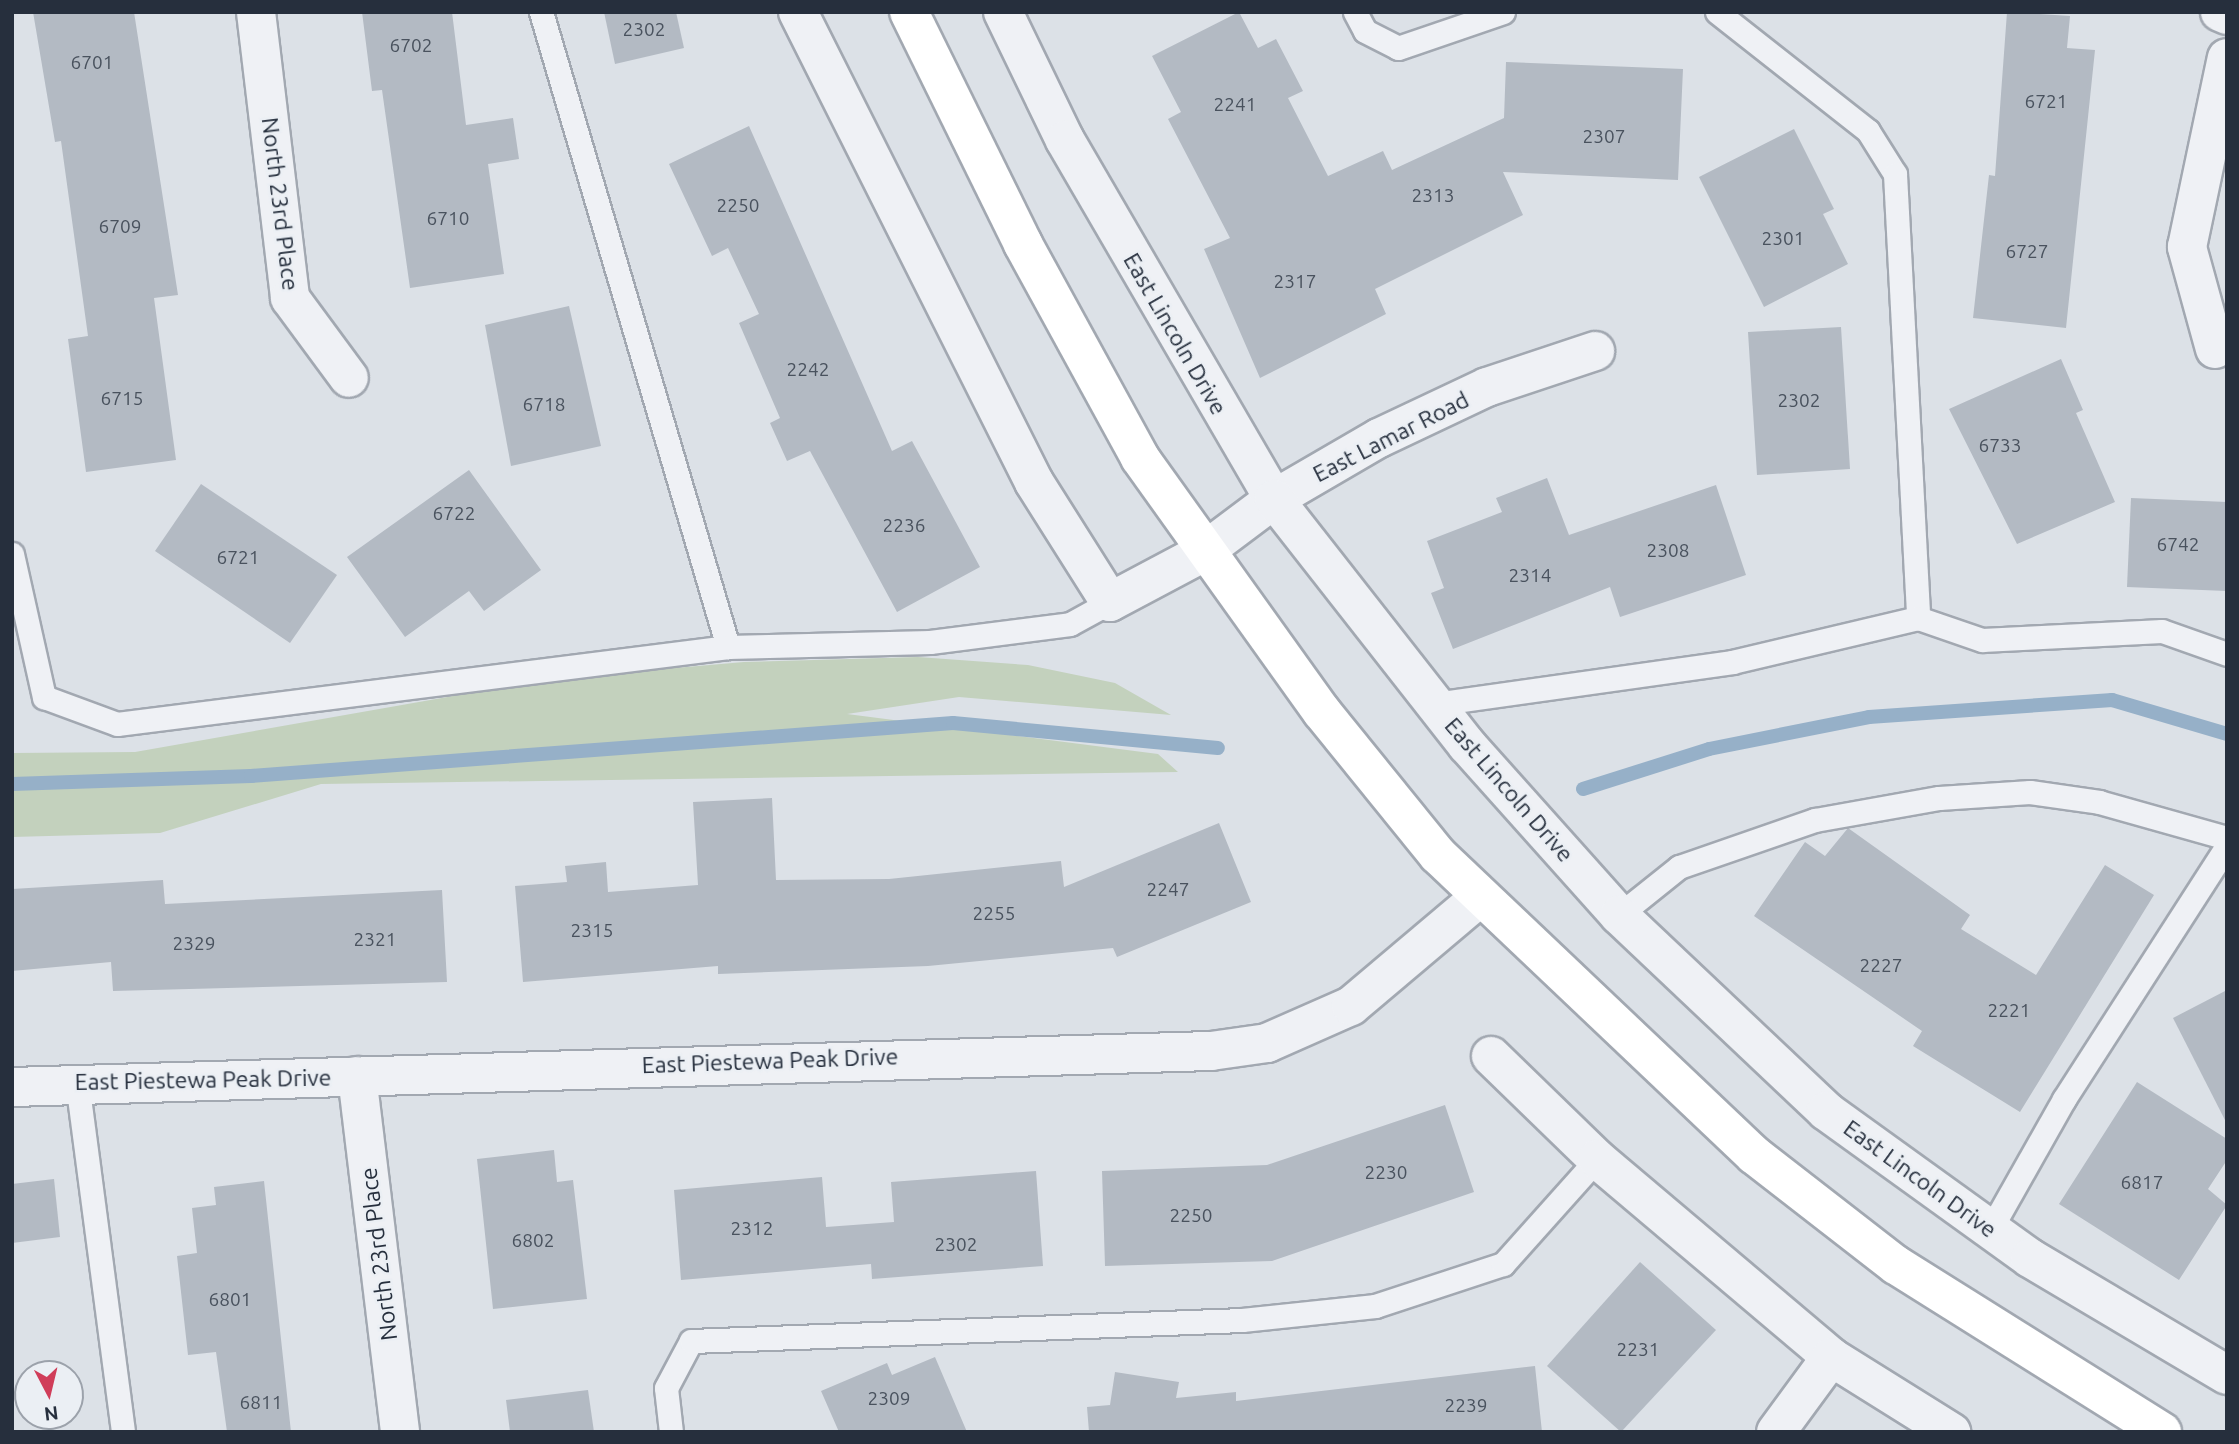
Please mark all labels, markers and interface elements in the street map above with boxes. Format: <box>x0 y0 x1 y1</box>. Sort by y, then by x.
house number: 2302 <box>623 19 665 41</box>
house number: 6702 <box>390 35 432 57</box>
house number: 6701 <box>71 52 113 74</box>
house number: 6721 <box>2025 91 2067 113</box>
house number: 2241 <box>1214 94 1256 116</box>
street label: North 23rd Place <box>256 116 304 292</box>
house number: 2307 <box>1583 126 1625 148</box>
house number: 2313 <box>1412 185 1454 207</box>
house number: 2250 <box>717 195 759 217</box>
house number: 6710 <box>427 208 469 230</box>
house number: 6709 <box>99 216 141 238</box>
house number: 2301 <box>1762 228 1804 250</box>
house number: 6727 <box>2006 241 2048 263</box>
street label: East Lincoln Drive <box>1117 248 1233 420</box>
house number: 2317 <box>1274 271 1316 293</box>
house number: 2242 <box>787 359 829 381</box>
street label: East Lamar Road <box>1308 386 1474 488</box>
house number: 6715 <box>101 388 143 410</box>
house number: 2302 <box>1778 390 1820 412</box>
house number: 6718 <box>523 394 565 416</box>
house number: 6733 <box>1979 435 2021 457</box>
house number: 6722 <box>433 503 475 525</box>
house number: 2236 <box>883 515 925 537</box>
house number: 6742 <box>2157 534 2199 556</box>
house number: 2308 <box>1647 540 1689 562</box>
house number: 6721 <box>217 547 259 569</box>
house number: 2314 <box>1509 565 1551 587</box>
street label: East Lincoln Drive <box>1439 712 1579 868</box>
house number: 2247 <box>1147 879 1189 901</box>
house number: 2255 <box>973 903 1015 925</box>
house number: 2315 <box>571 920 613 942</box>
house number: 2321 <box>354 929 396 951</box>
house number: 2329 <box>173 933 215 955</box>
house number: 2227 <box>1860 955 1902 977</box>
house number: 2221 <box>1988 1000 2030 1022</box>
street label: East Piestewa Peak Drive <box>641 1043 899 1079</box>
street label: East Piestewa Peak Drive <box>74 1064 332 1096</box>
street label: East Lincoln Drive <box>1838 1114 2002 1244</box>
house number: 2230 <box>1365 1162 1407 1184</box>
street label: North 23rd Place <box>355 1166 403 1342</box>
house number: 6817 <box>2121 1172 2163 1194</box>
house number: 2250 <box>1170 1205 1212 1227</box>
house number: 2312 <box>731 1218 773 1240</box>
house number: 6802 <box>512 1230 554 1252</box>
house number: 2302 <box>935 1234 977 1256</box>
house number: 6801 <box>209 1289 251 1311</box>
house number: 2231 <box>1617 1339 1659 1361</box>
north arrow <box>14 1360 84 1430</box>
house number: 2309 <box>868 1388 910 1410</box>
house number: 6811 <box>240 1392 282 1414</box>
house number: 2239 <box>1445 1395 1487 1417</box>
text: N <box>43 1402 60 1426</box>

